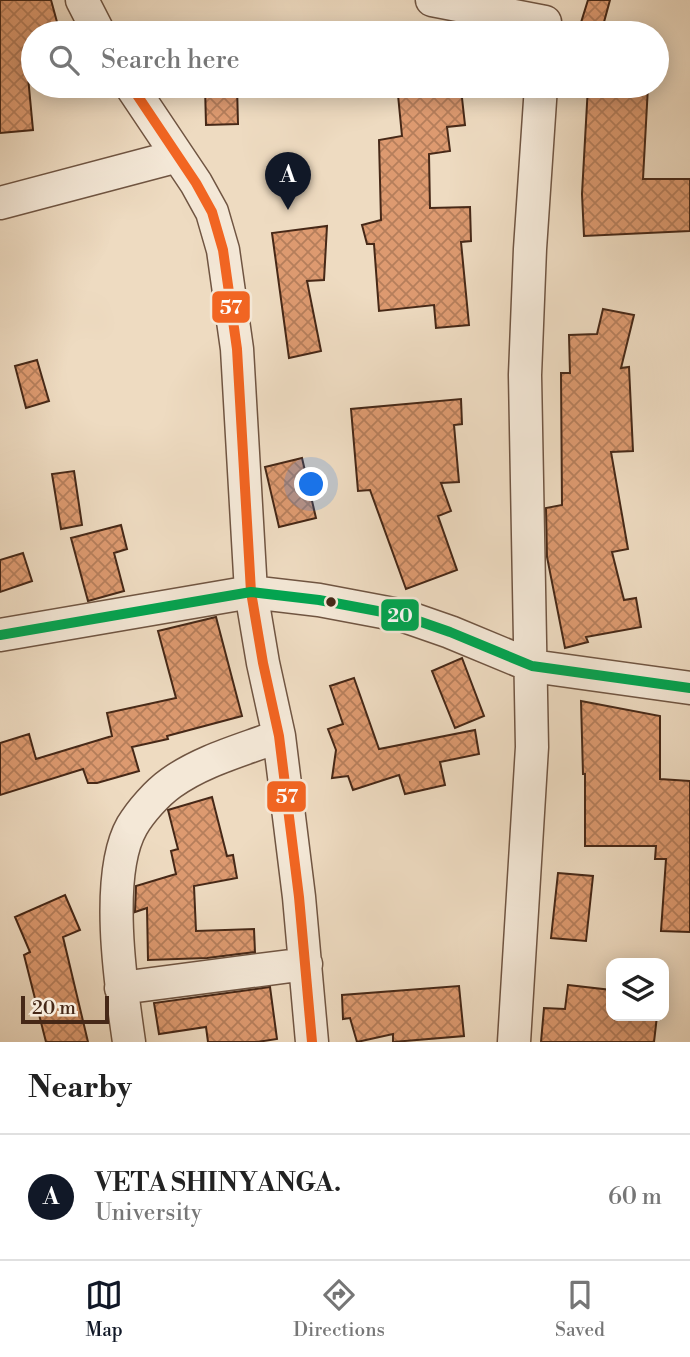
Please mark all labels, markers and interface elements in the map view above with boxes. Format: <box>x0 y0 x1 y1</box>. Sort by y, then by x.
search box <box>21 21 669 98</box>
icon: search <box>45 41 83 79</box>
text: Search here <box>101 44 240 76</box>
pin: A <box>265 152 311 210</box>
line badge: 57 <box>211 290 251 324</box>
text: 57 <box>220 296 242 320</box>
your location <box>294 467 328 501</box>
unlabelled marker <box>324 595 338 609</box>
line badge: 20 <box>380 598 420 632</box>
text: 20 <box>387 604 413 628</box>
line badge: 57 <box>266 780 307 813</box>
text: 57 <box>276 785 298 809</box>
map controls <box>606 958 669 1021</box>
button: layers <box>606 958 669 1021</box>
scale bar <box>21 993 108 1025</box>
text: 20 m <box>32 996 76 1020</box>
text: Nearby <box>28 1069 132 1107</box>
text: VETA SHINYANGA. <box>95 1167 341 1199</box>
text: A <box>43 1183 59 1211</box>
text: 60 m <box>608 1183 662 1211</box>
text: University <box>95 1199 202 1227</box>
tab: Map <box>85 1276 123 1342</box>
tab: Directions <box>293 1276 385 1342</box>
tab: Saved <box>555 1276 605 1342</box>

